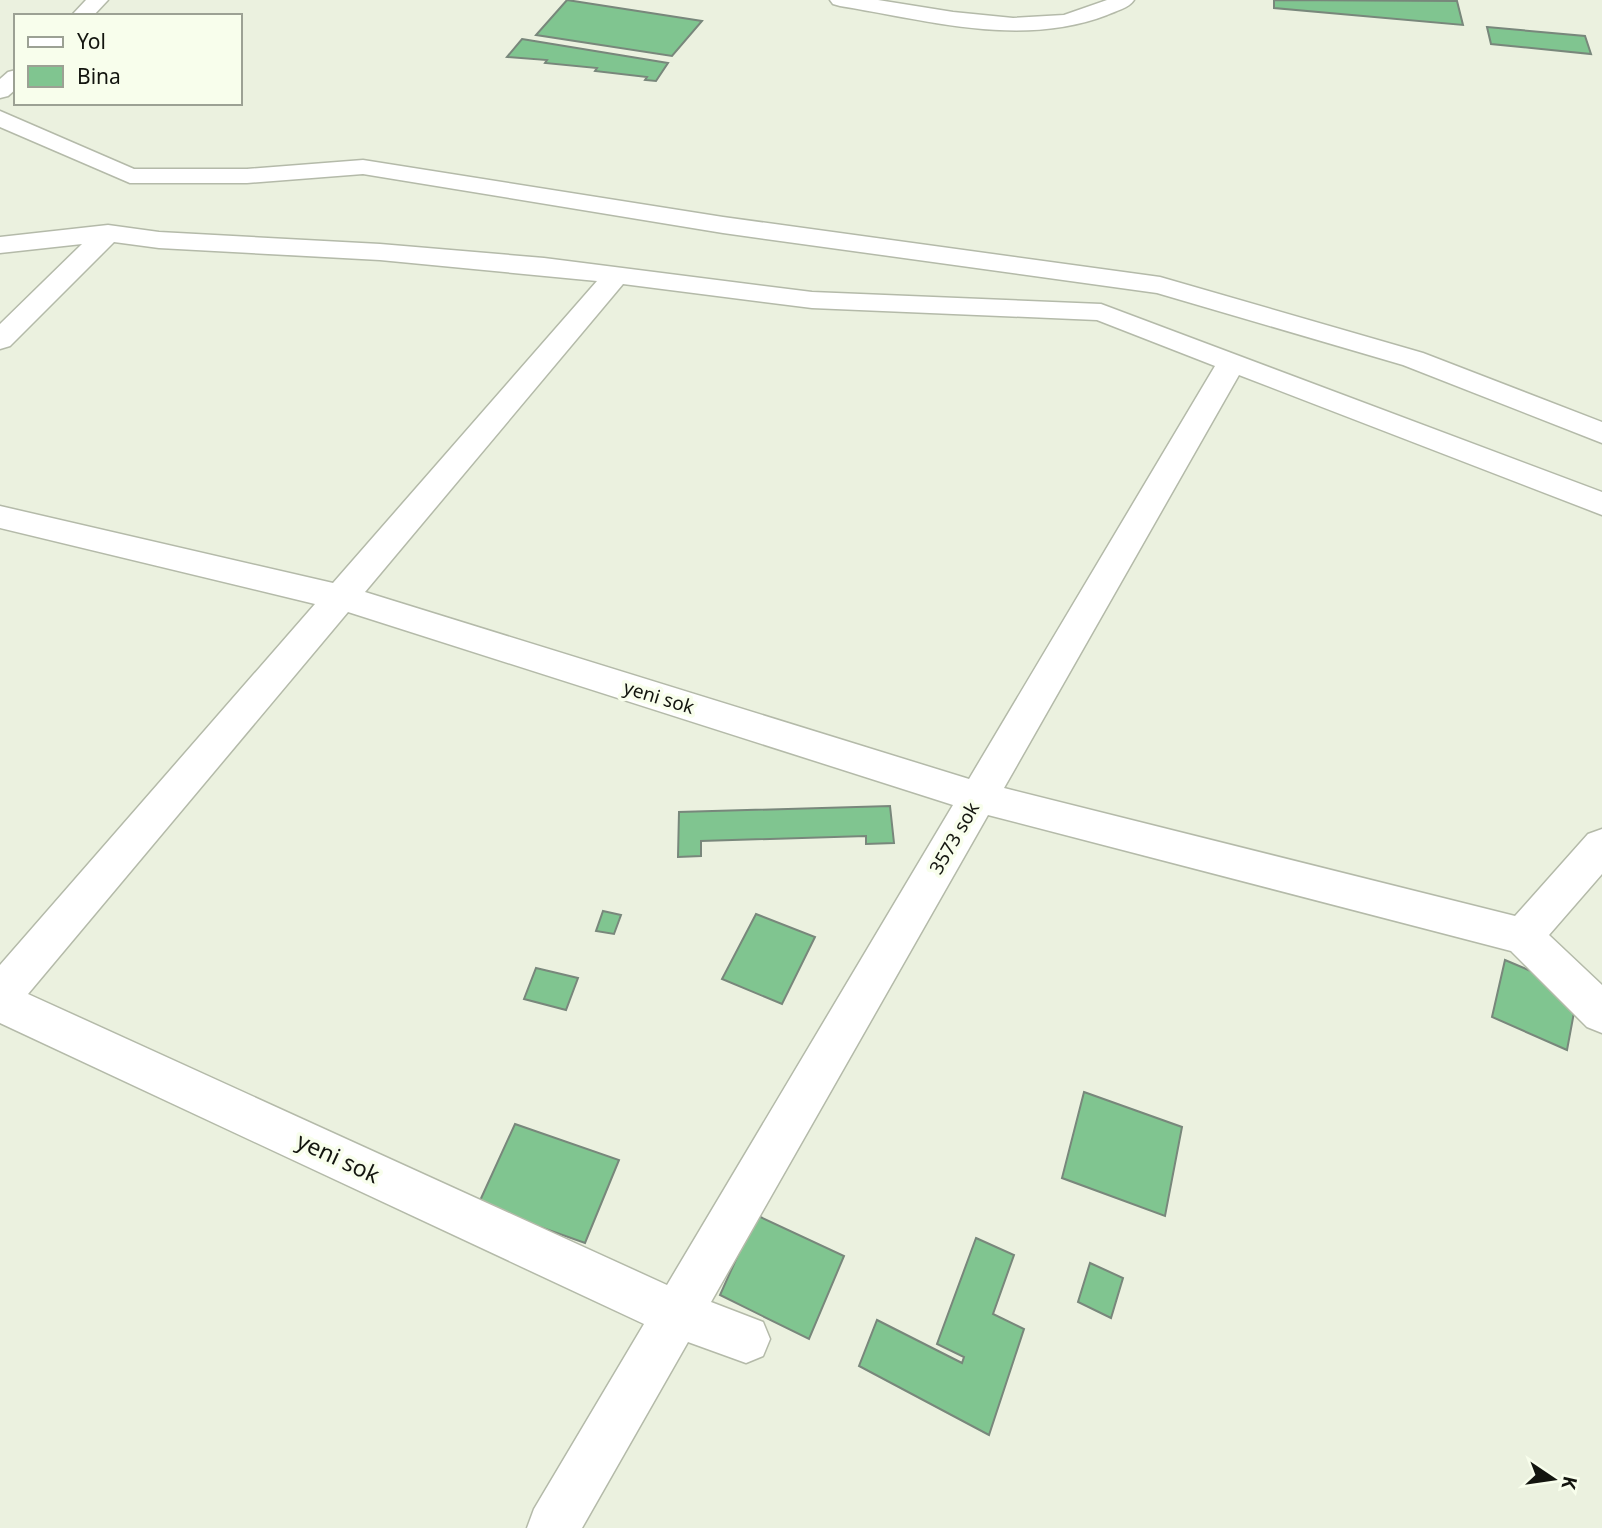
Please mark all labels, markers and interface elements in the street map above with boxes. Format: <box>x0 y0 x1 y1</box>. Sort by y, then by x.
legend <box>14 14 242 105</box>
text: Yol <box>77 27 106 55</box>
text: Bina <box>77 62 121 90</box>
street label: yeni sok <box>620 674 698 720</box>
street label: 3573 sok <box>923 797 985 879</box>
street label: yeni sok <box>292 1124 386 1191</box>
north arrow <box>1518 1444 1588 1514</box>
text: K <box>1555 1474 1584 1492</box>

